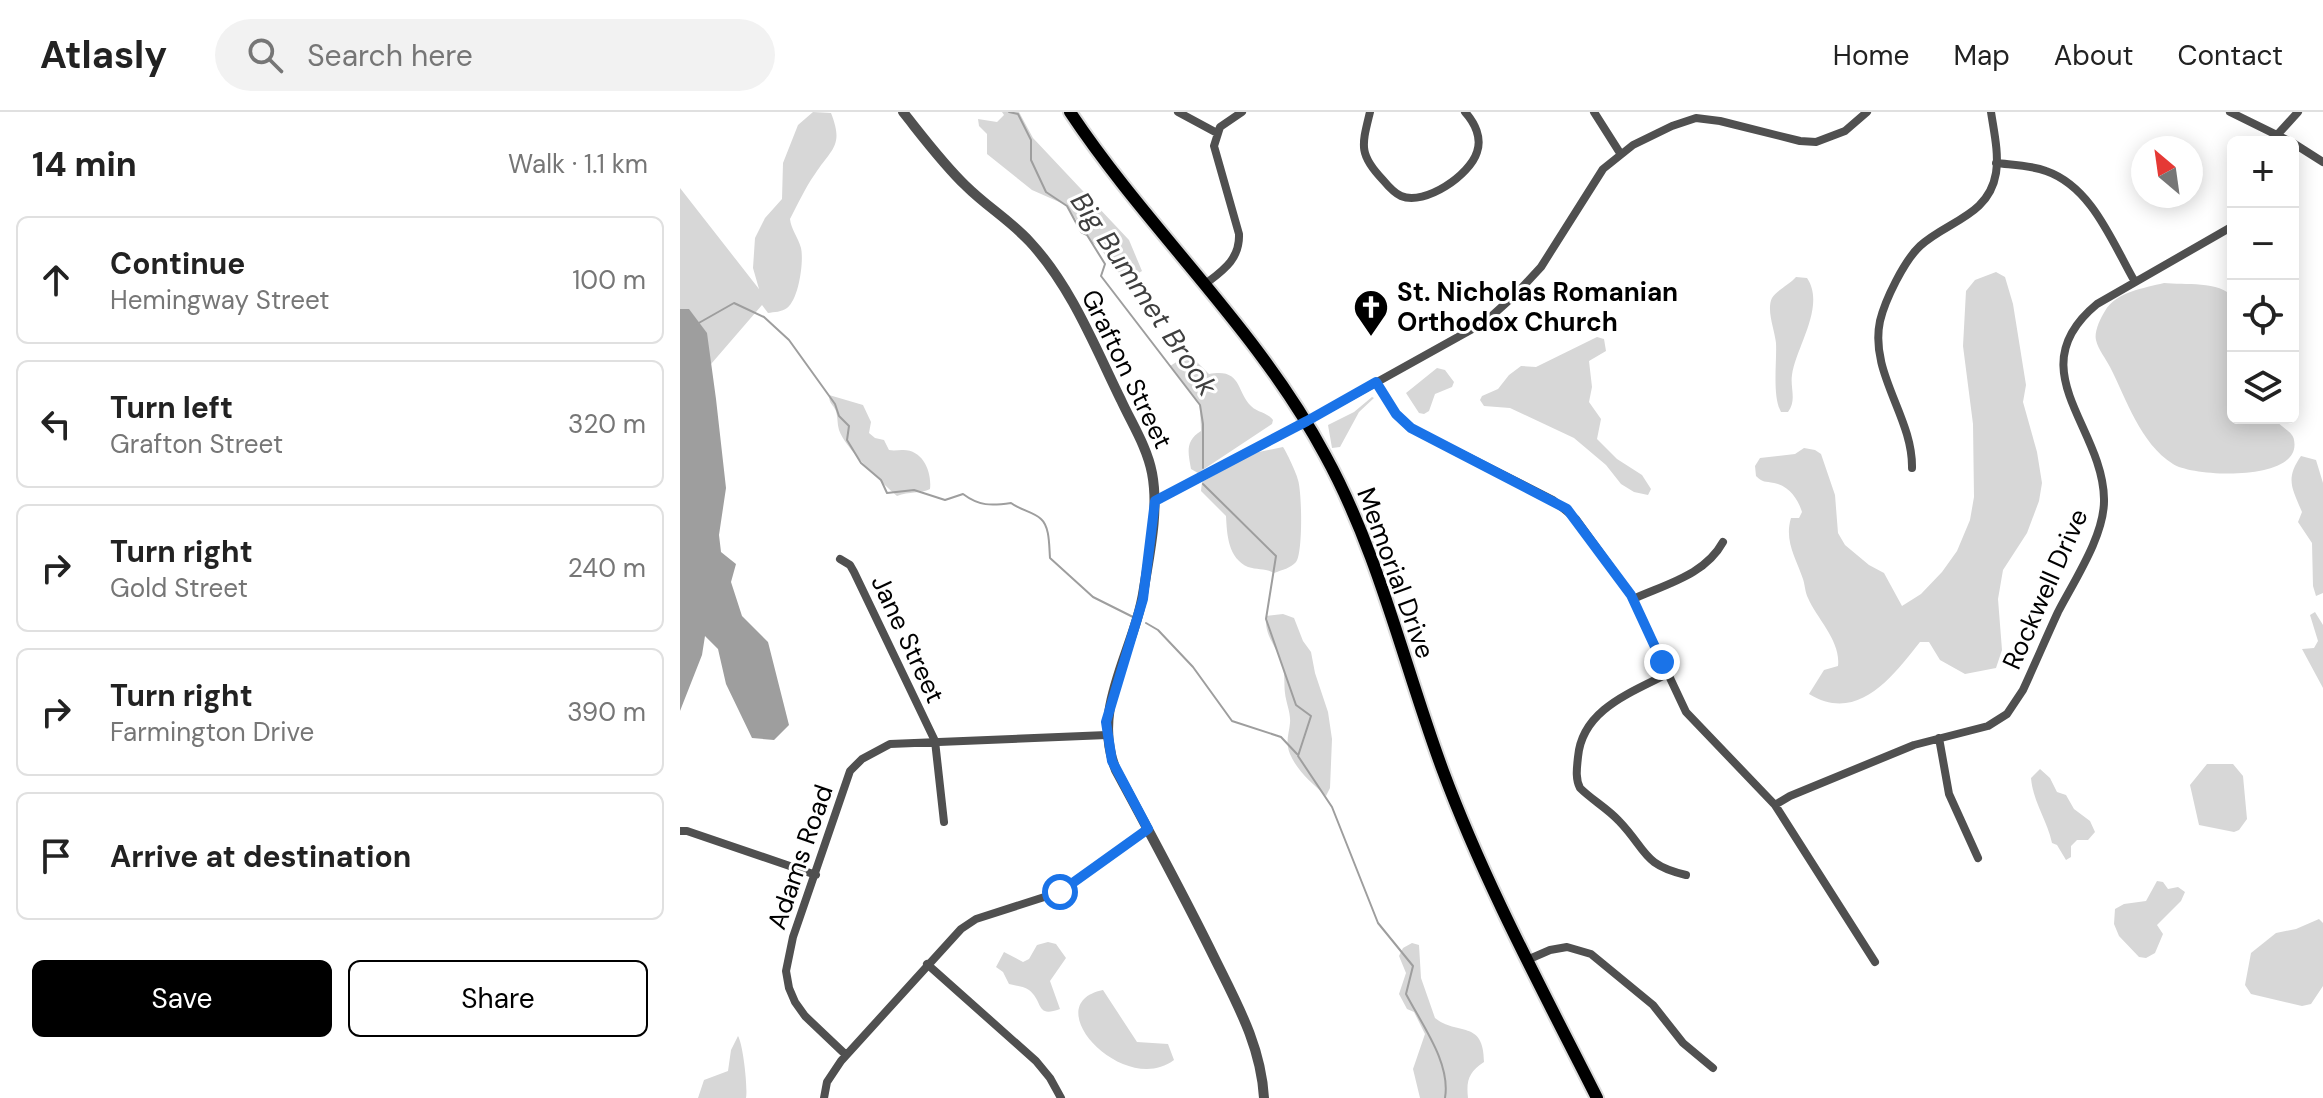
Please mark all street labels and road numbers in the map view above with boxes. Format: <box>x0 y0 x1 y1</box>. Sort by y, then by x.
street label: Grafton Street <box>1074 284 1180 454</box>
street label: Memorial Drive <box>1349 483 1443 663</box>
street label: Rockwell Drive <box>1994 503 2096 675</box>
street label: Jane Street <box>864 570 952 708</box>
street label: Adams Road <box>759 780 841 934</box>

